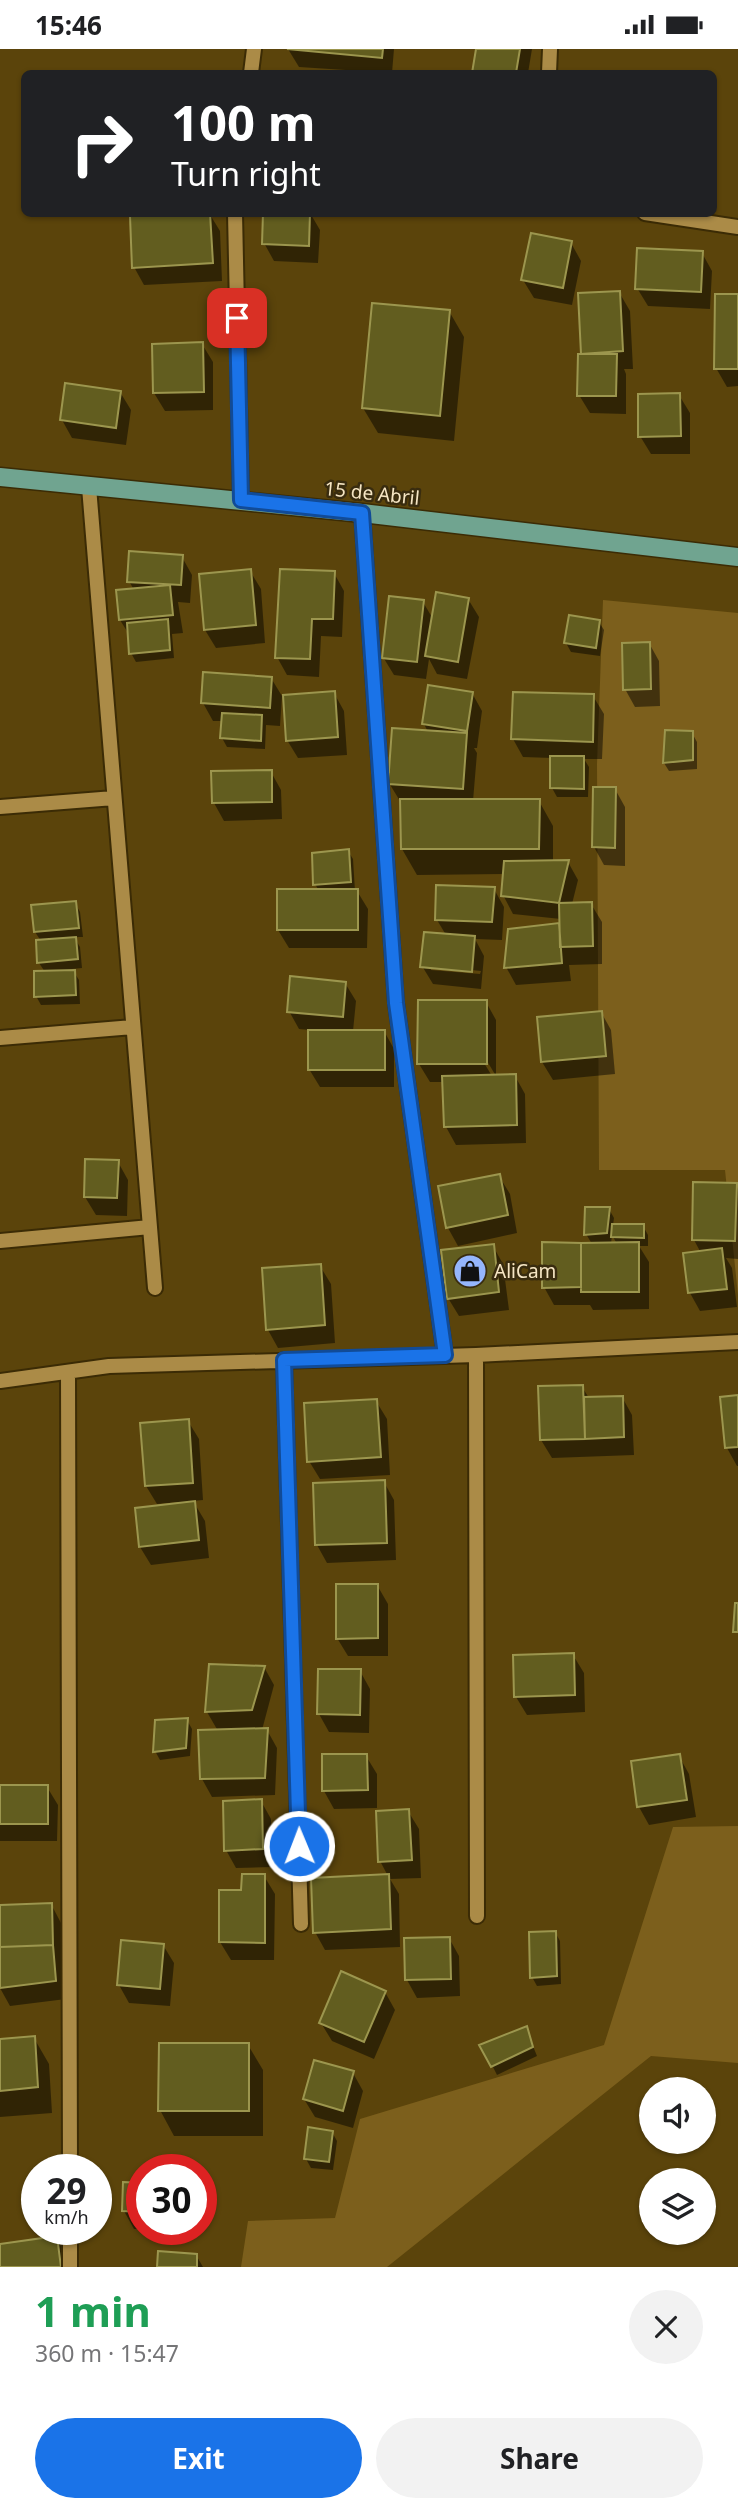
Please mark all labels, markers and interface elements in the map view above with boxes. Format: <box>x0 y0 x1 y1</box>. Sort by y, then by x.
text: 15:46 <box>35 7 102 43</box>
text: 100 m <box>171 89 316 155</box>
icon: right <box>56 98 147 189</box>
text: Turn right <box>171 152 321 195</box>
pin <box>207 288 267 348</box>
icon: arrive <box>218 299 256 337</box>
street label: 15 de Abril <box>323 475 421 511</box>
shop icon: AliCam <box>451 1252 489 1290</box>
place label: AliCam <box>494 1258 556 1284</box>
position arrow <box>262 1809 336 1883</box>
map controls <box>639 2077 716 2245</box>
button: sound <box>639 2077 716 2154</box>
speed limit sign: 30 <box>126 2154 217 2245</box>
text: 29 <box>46 2167 87 2214</box>
button: layers <box>639 2168 716 2245</box>
text: km/h <box>44 2205 89 2229</box>
text: 1 min <box>35 2282 151 2339</box>
button: close <box>629 2290 703 2364</box>
text: 360 m · 15:47 <box>35 2337 179 2369</box>
button: Exit <box>35 2418 362 2498</box>
button: Share <box>376 2418 703 2498</box>

